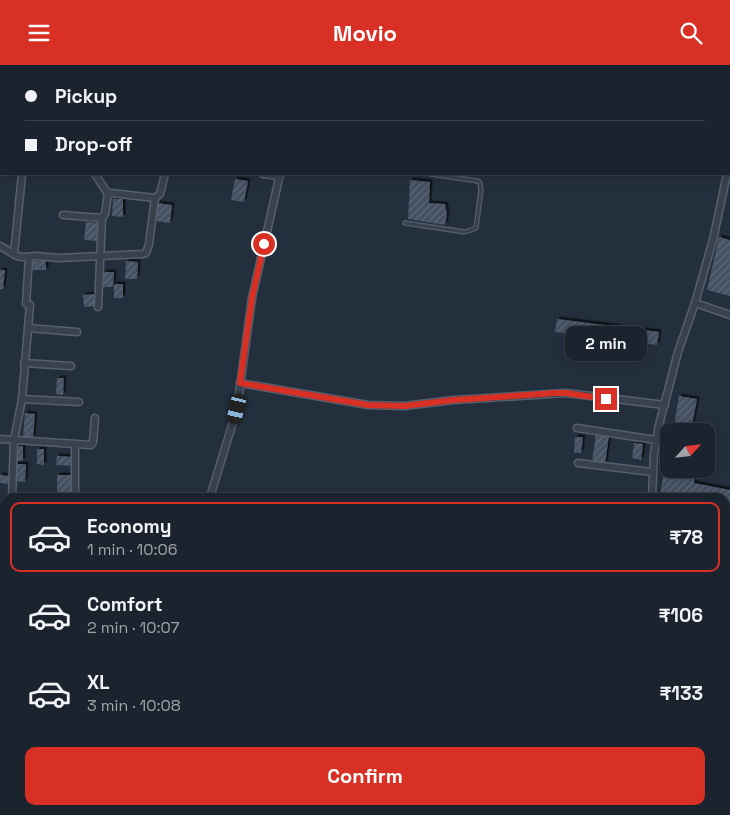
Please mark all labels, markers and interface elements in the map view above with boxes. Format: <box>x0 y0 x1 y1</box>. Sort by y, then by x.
icon: menu <box>25 19 53 47</box>
text: Movio <box>333 19 397 47</box>
icon: search <box>677 19 705 47</box>
text: Pickup <box>55 84 117 109</box>
text: Drop-off <box>55 132 133 157</box>
route start <box>253 233 275 255</box>
callout: 2 min <box>565 327 647 361</box>
text: 2 min <box>585 333 627 354</box>
route end <box>595 388 617 410</box>
car <box>226 393 247 425</box>
north arrow <box>660 423 715 477</box>
map controls <box>660 423 715 478</box>
text: Economy <box>87 514 171 539</box>
icon: car <box>27 515 72 560</box>
text: ₹78 <box>669 525 703 550</box>
text: 1 min · 10:06 <box>87 539 178 560</box>
text: Comfort <box>87 592 163 617</box>
icon: car <box>27 593 72 638</box>
text: ₹106 <box>659 603 703 628</box>
text: 2 min · 10:07 <box>87 617 179 638</box>
text: XL <box>87 670 110 695</box>
icon: car <box>27 671 72 716</box>
text: ₹133 <box>659 681 703 706</box>
text: 3 min · 10:08 <box>87 695 181 716</box>
button: Confirm <box>25 747 705 805</box>

